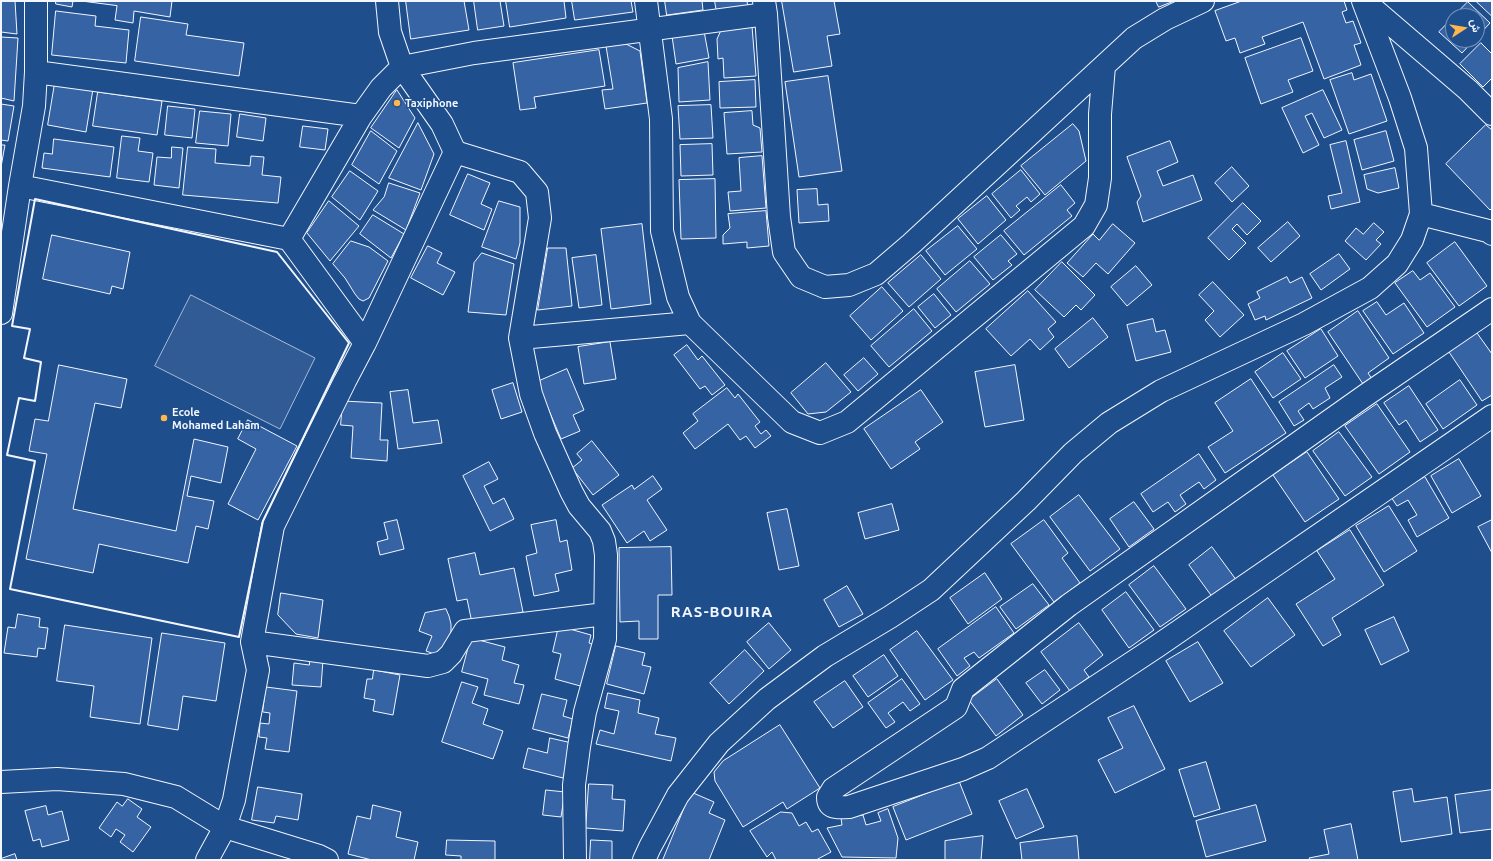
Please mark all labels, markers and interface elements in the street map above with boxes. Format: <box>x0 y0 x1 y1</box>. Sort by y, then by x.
north arrow <box>1445 8 1485 48</box>
text: ش <box>1469 18 1483 33</box>
place label: Taxiphone <box>405 96 458 110</box>
marker: Taxiphone <box>392 98 402 108</box>
place label: Ecole Mohamed Laham <box>172 405 260 431</box>
marker: Ecole Mohamed Laham <box>159 413 169 423</box>
district label: RAS-BOUIRA <box>671 603 773 621</box>

